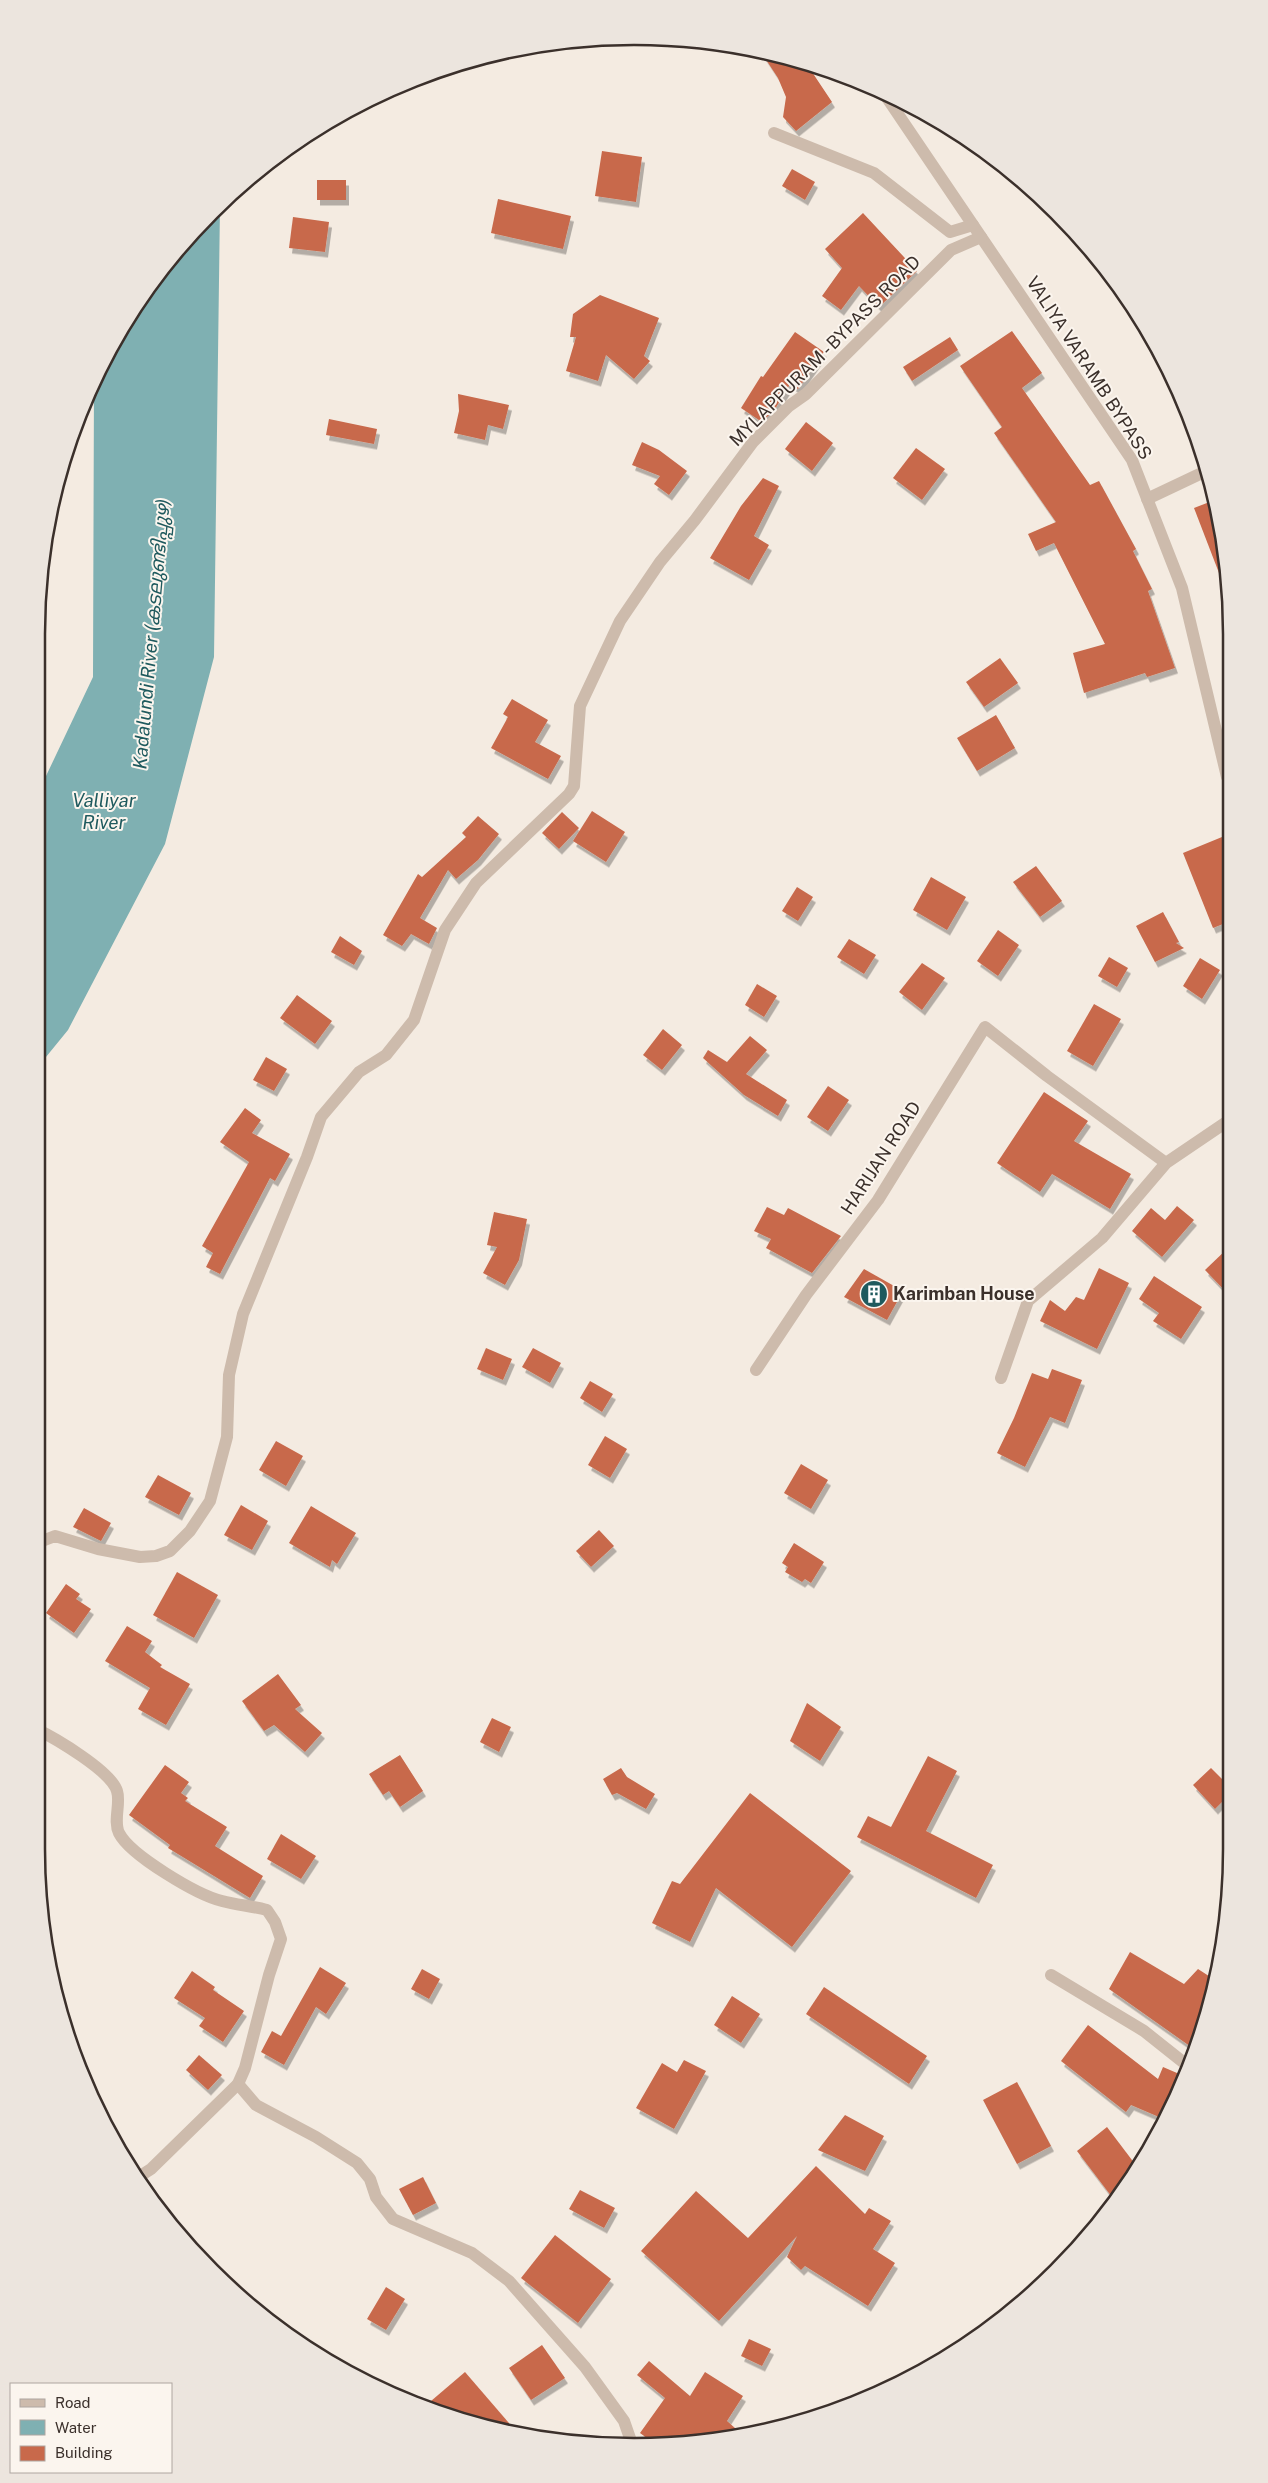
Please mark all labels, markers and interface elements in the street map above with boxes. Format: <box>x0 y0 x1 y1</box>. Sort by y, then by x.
street label: MYLAPPURAM - BYPASS ROAD <box>725 251 924 450</box>
street label: VALIYA VARAMB BYPASS <box>1022 272 1157 463</box>
water label: Kadalundi River (കടലുണ്ടിപ്പുഴ) <box>128 498 177 770</box>
water label: Valliyar River <box>72 789 137 833</box>
street label: HARIJAN ROAD <box>836 1097 925 1218</box>
building icon: Karimban House <box>859 1279 889 1309</box>
place label: Karimban House <box>893 1283 1035 1304</box>
legend <box>10 2383 172 2473</box>
text: Road <box>55 2394 91 2411</box>
text: Water <box>55 2419 97 2436</box>
text: Building <box>55 2444 113 2461</box>

